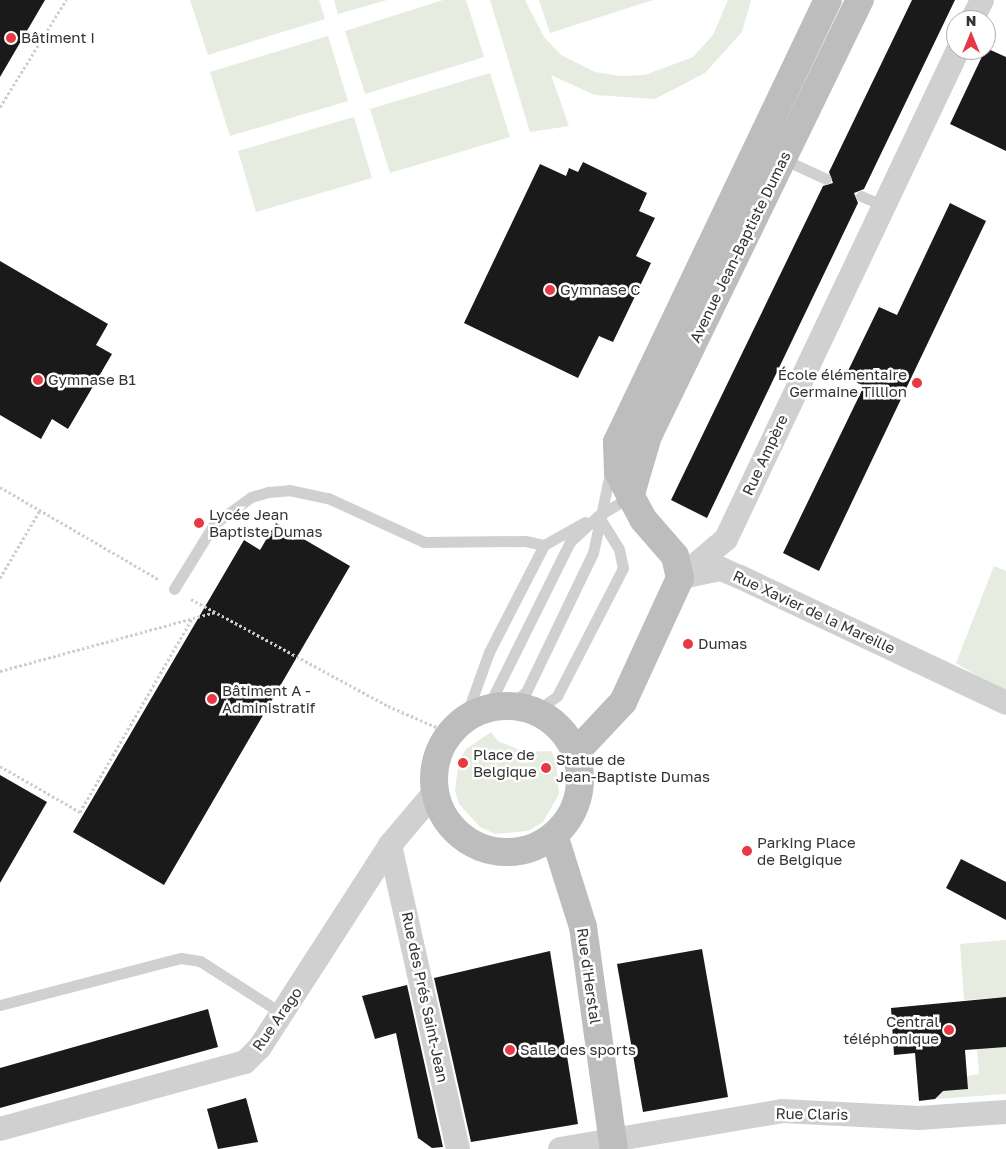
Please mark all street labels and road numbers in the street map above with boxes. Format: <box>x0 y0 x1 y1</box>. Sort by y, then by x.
street label: Avenue Jean-Baptiste Dumas <box>686 148 794 346</box>
street label: Rue Ampère <box>738 412 792 498</box>
street label: Rue Xavier de la Mareille <box>730 567 898 657</box>
street label: Rue des Prés Saint-Jean <box>398 910 452 1084</box>
street label: Rue d'Herstal <box>573 927 605 1025</box>
street label: Rue Arago <box>248 984 306 1054</box>
street label: Rue Claris <box>775 1104 849 1124</box>

